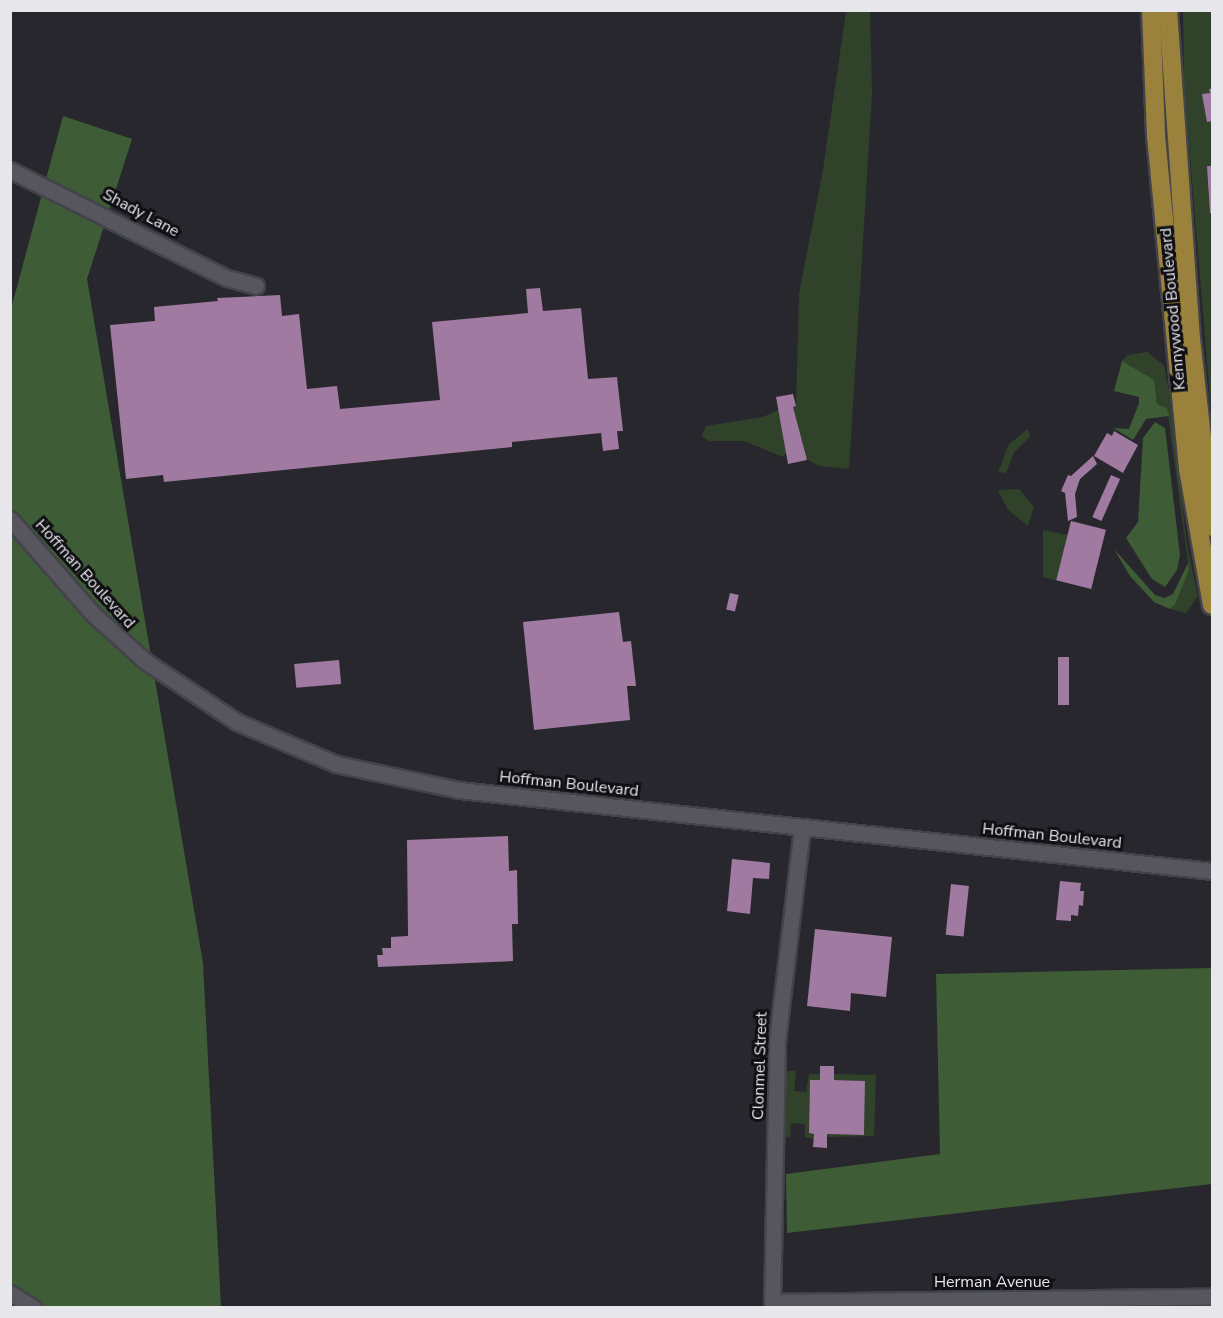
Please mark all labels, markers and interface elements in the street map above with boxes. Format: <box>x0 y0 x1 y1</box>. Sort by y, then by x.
street label: Shady Lane <box>99 185 183 241</box>
street label: Kennywood Boulevard <box>1156 227 1190 391</box>
street label: Hoffman Boulevard <box>31 516 139 632</box>
street label: Hoffman Boulevard <box>498 767 640 801</box>
street label: Hoffman Boulevard <box>981 819 1123 853</box>
street label: Clonmel Street <box>749 1012 771 1120</box>
street label: Herman Avenue <box>934 1272 1050 1292</box>

